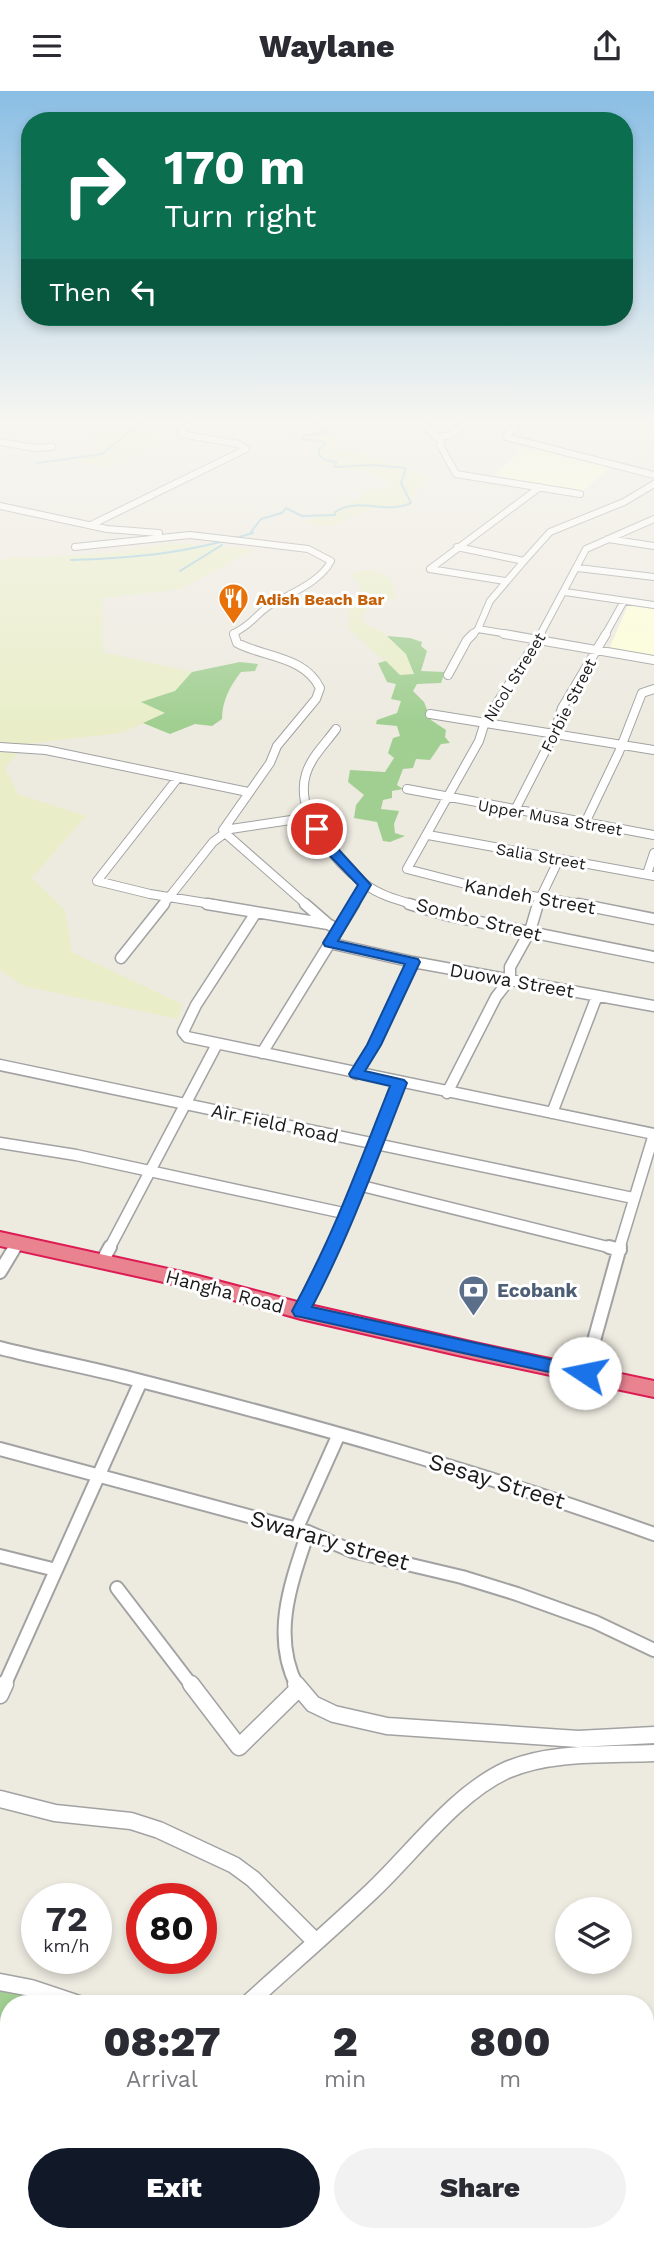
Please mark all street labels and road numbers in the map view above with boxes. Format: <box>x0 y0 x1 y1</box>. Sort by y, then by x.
street label: Nicol Streeet <box>479 629 550 725</box>
street label: Forbie Street <box>537 655 600 755</box>
street label: Upper Musa Street <box>476 795 624 840</box>
street label: Salia Street <box>495 839 587 874</box>
street label: Kandeh Street <box>462 874 597 919</box>
street label: Sombo Street <box>414 893 544 946</box>
street label: Duowa Street <box>448 958 576 1003</box>
street label: Air Field Road <box>209 1099 341 1148</box>
street label: Hangha Road <box>163 1265 286 1318</box>
street label: Sesay Street <box>426 1448 568 1515</box>
street label: Swarary street <box>247 1505 413 1576</box>

